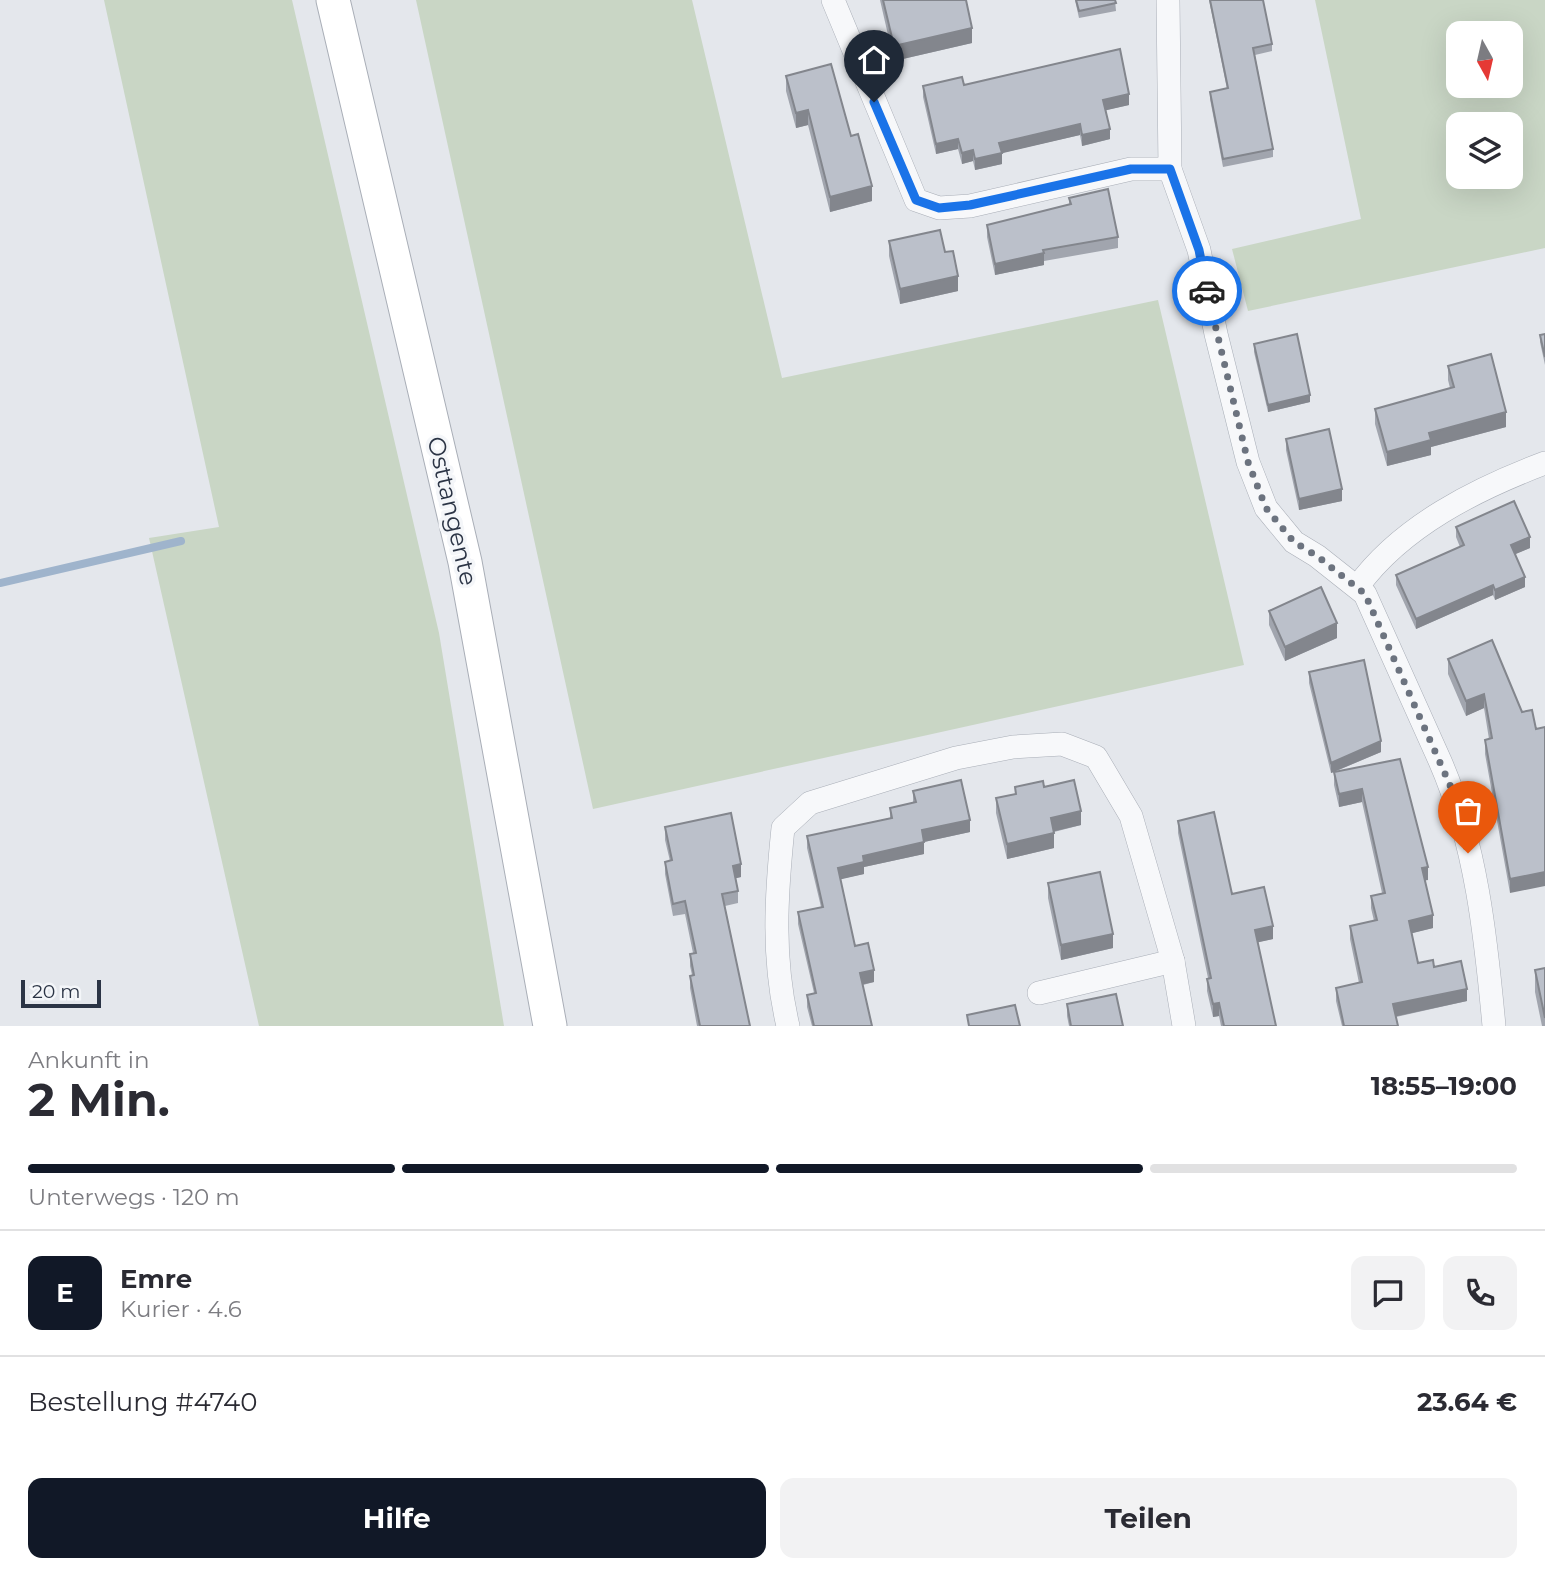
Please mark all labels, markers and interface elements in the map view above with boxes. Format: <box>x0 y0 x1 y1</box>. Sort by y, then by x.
north arrow <box>1446 21 1522 98</box>
map controls <box>1446 21 1523 189</box>
pin <box>844 30 904 102</box>
icon: home <box>855 41 893 79</box>
button: layers <box>1446 112 1523 189</box>
courier <box>1172 256 1242 326</box>
icon: car <box>1188 272 1226 310</box>
street label: Osttangente <box>421 434 484 588</box>
pin <box>1438 781 1498 853</box>
icon: bag <box>1449 792 1487 830</box>
scale bar <box>21 977 102 1009</box>
text: 20 m <box>32 980 80 1003</box>
text: Ankunft in <box>28 1046 149 1074</box>
text: 18:55–19:00 <box>1371 1070 1517 1102</box>
text: 2 Min. <box>28 1071 170 1128</box>
text: Unterwegs · 120 m <box>28 1183 240 1211</box>
button: chat <box>1351 1256 1425 1330</box>
button: phone <box>1443 1256 1517 1330</box>
text: Emre <box>120 1263 192 1295</box>
text: E <box>56 1277 74 1309</box>
text: Kurier · 4.6 <box>120 1295 242 1323</box>
text: Bestellung #4740 <box>28 1386 257 1418</box>
text: 23.64 € <box>1417 1386 1517 1418</box>
button: Hilfe <box>28 1478 766 1558</box>
button: Teilen <box>780 1478 1517 1558</box>

